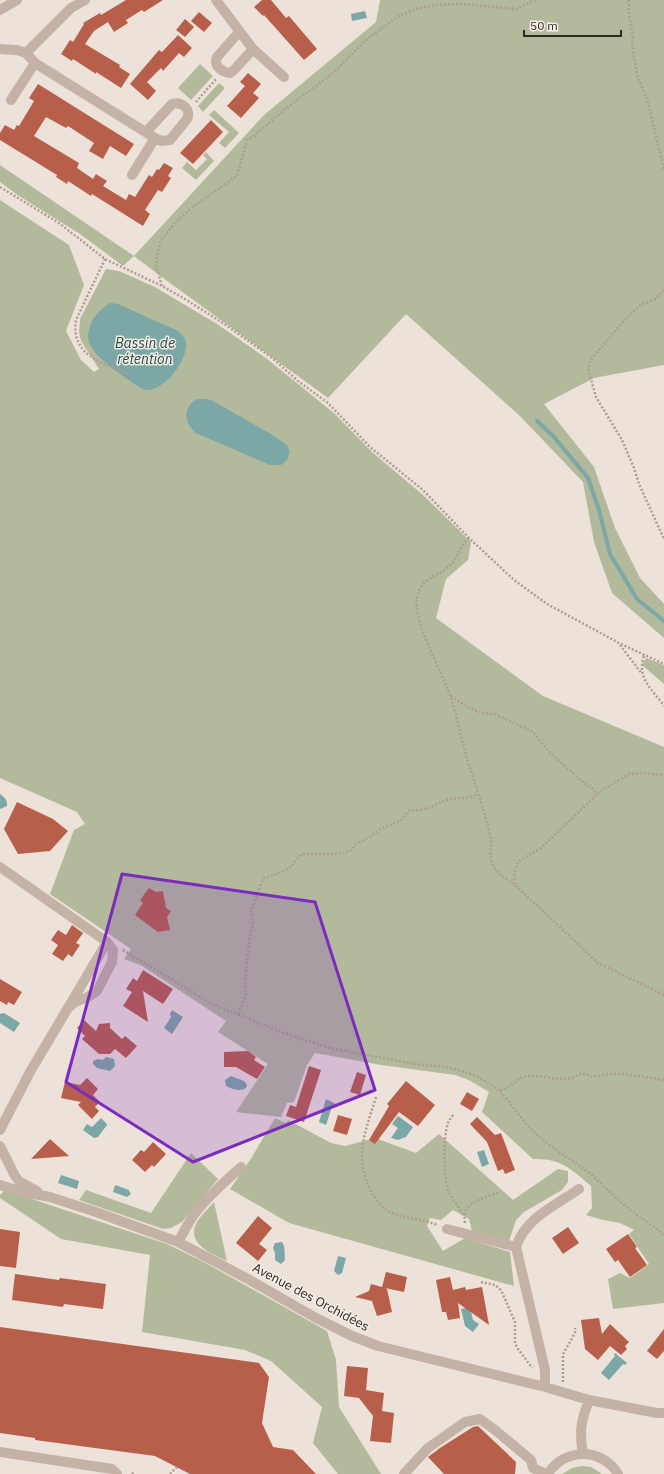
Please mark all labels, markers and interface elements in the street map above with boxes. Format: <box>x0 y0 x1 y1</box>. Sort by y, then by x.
scale bar <box>524 12 621 38</box>
text: 50 m <box>530 18 558 33</box>
water label: Bassin de rétention <box>115 334 175 368</box>
street label: Avenue des Orchidées <box>250 1259 372 1335</box>

